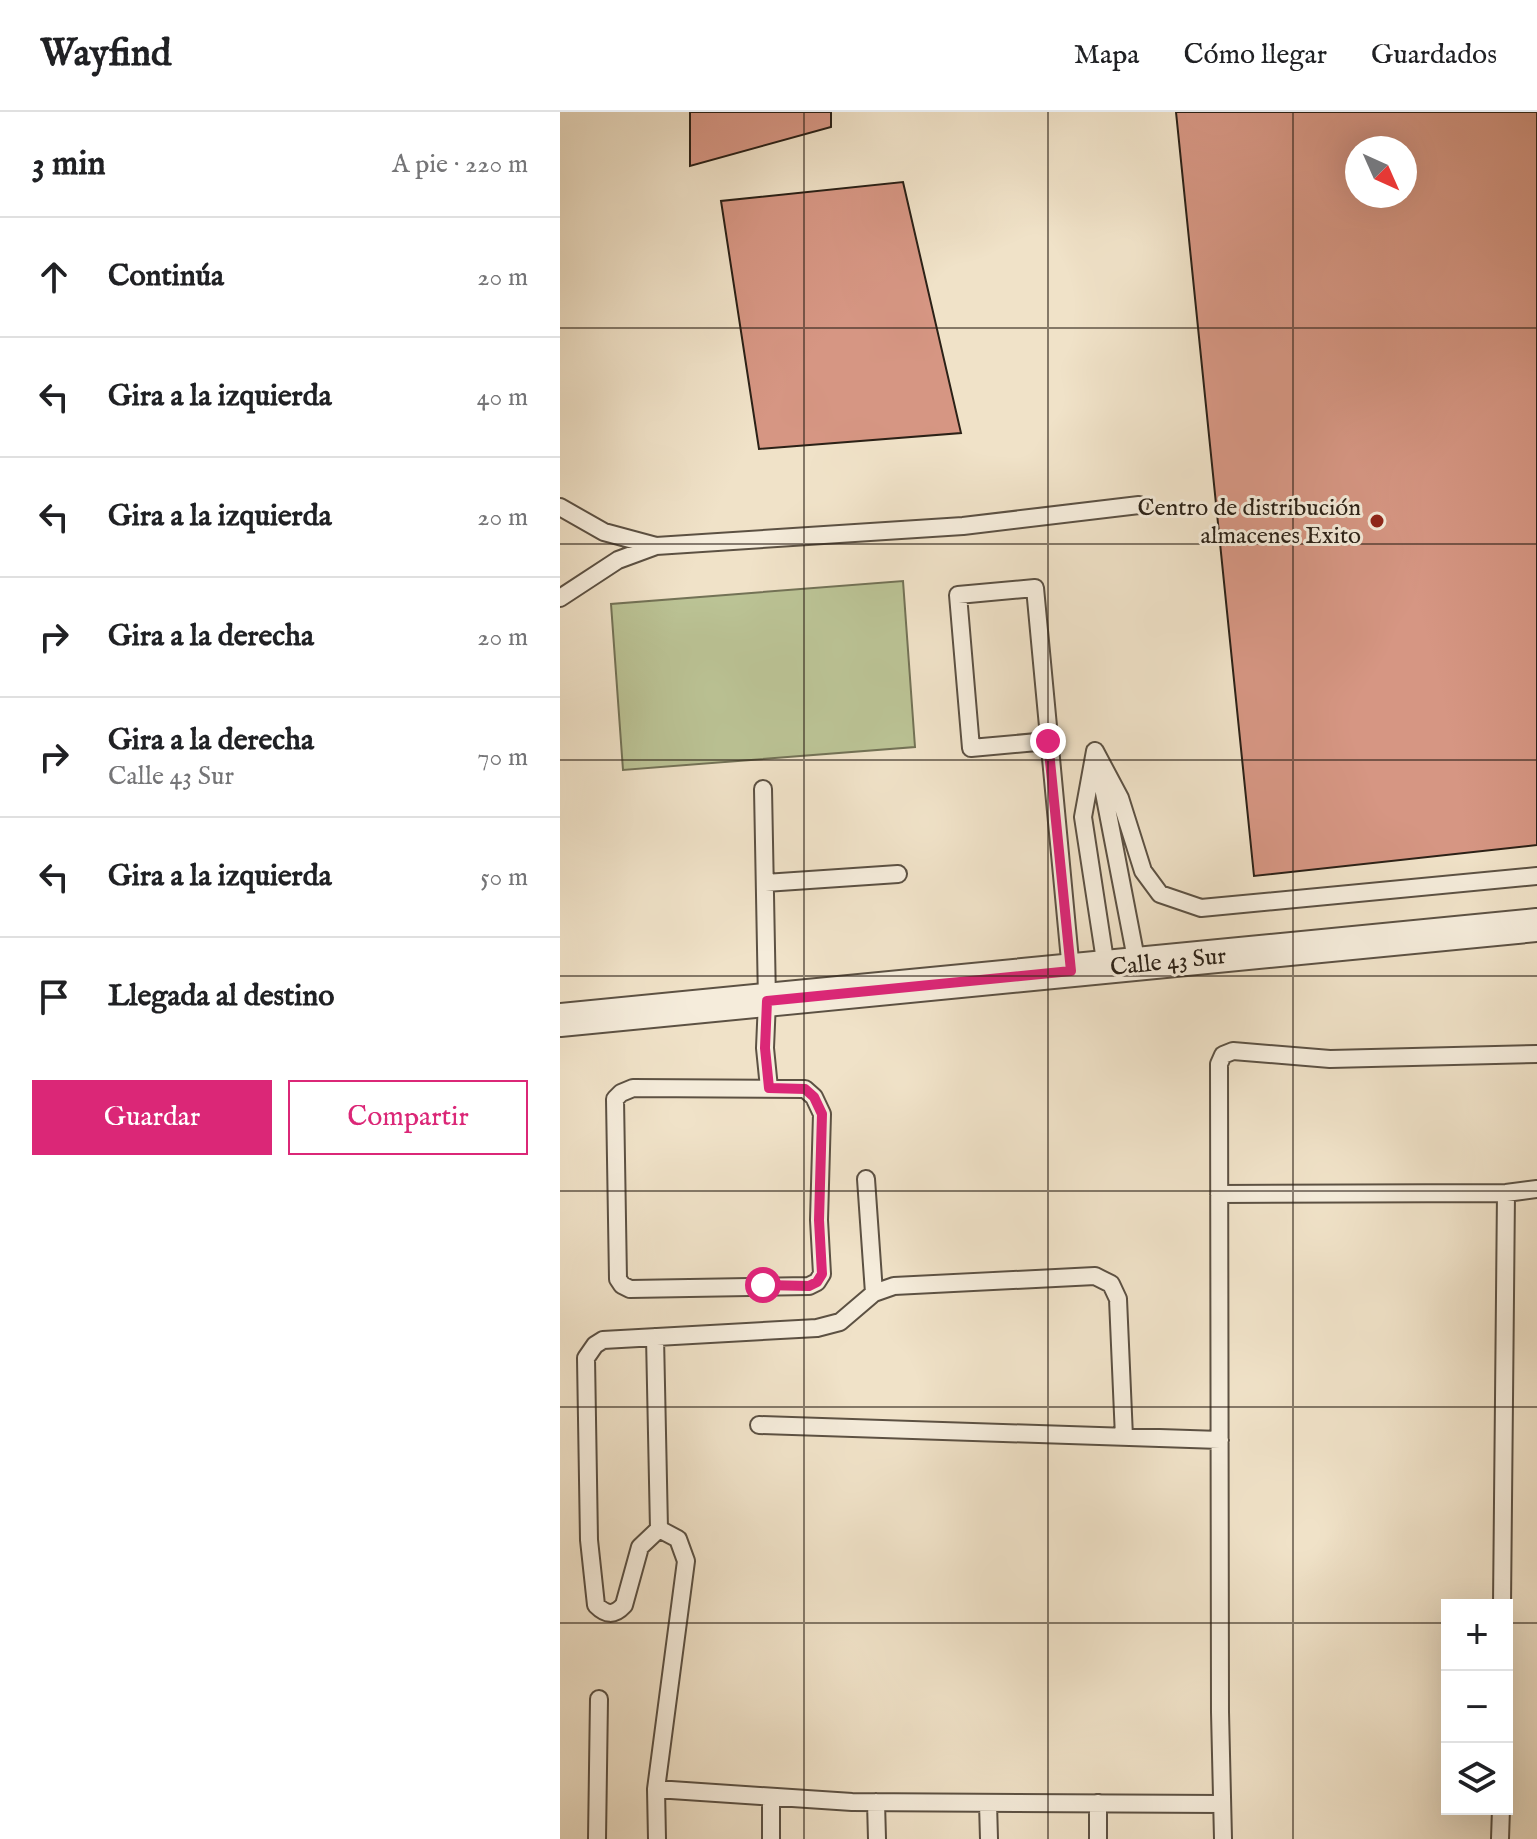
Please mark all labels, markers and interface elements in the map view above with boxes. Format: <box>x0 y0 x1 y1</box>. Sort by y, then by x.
text: Wayfind <box>40 31 171 79</box>
text: Mapa <box>1074 38 1139 73</box>
text: Cómo llegar <box>1183 38 1327 73</box>
text: Guardados <box>1371 38 1497 73</box>
north arrow <box>1345 136 1417 208</box>
text: 3 min <box>32 143 106 186</box>
text: A pie · 220 m <box>392 148 528 181</box>
icon: ahead <box>32 255 76 299</box>
text: Continúa <box>108 258 224 296</box>
text: 20 m <box>477 261 528 294</box>
icon: left <box>32 375 76 419</box>
text: Gira a la izquierda <box>108 378 332 416</box>
text: 40 m <box>477 381 528 414</box>
place label: Centro de distribución almacenes Exito <box>1137 493 1361 552</box>
icon: left <box>32 495 76 539</box>
text: Gira a la izquierda <box>108 498 332 536</box>
text: 20 m <box>477 501 528 534</box>
marker: Centro de distribución almacenes Exito <box>1368 512 1386 530</box>
icon: right <box>32 615 76 659</box>
text: Gira a la derecha <box>108 618 314 656</box>
text: 20 m <box>477 621 528 654</box>
text: Gira a la derecha <box>108 722 314 760</box>
route end <box>1030 723 1066 759</box>
icon: right <box>32 735 76 779</box>
text: 70 m <box>477 741 528 774</box>
text: Calle 43 Sur <box>108 760 234 793</box>
icon: left <box>32 855 76 899</box>
text: Gira a la izquierda <box>108 858 332 896</box>
text: 50 m <box>480 861 528 894</box>
street label: Calle 43 Sur <box>1109 941 1228 984</box>
icon: arrive <box>32 975 76 1019</box>
text: Llegada al destino <box>108 978 334 1016</box>
button: Guardar <box>32 1080 272 1155</box>
button: Compartir <box>288 1080 528 1155</box>
route start <box>745 1267 781 1303</box>
map controls <box>1441 1599 1513 1815</box>
button: + <box>1441 1599 1513 1671</box>
button: − <box>1441 1671 1513 1743</box>
button: layers <box>1441 1743 1513 1815</box>

